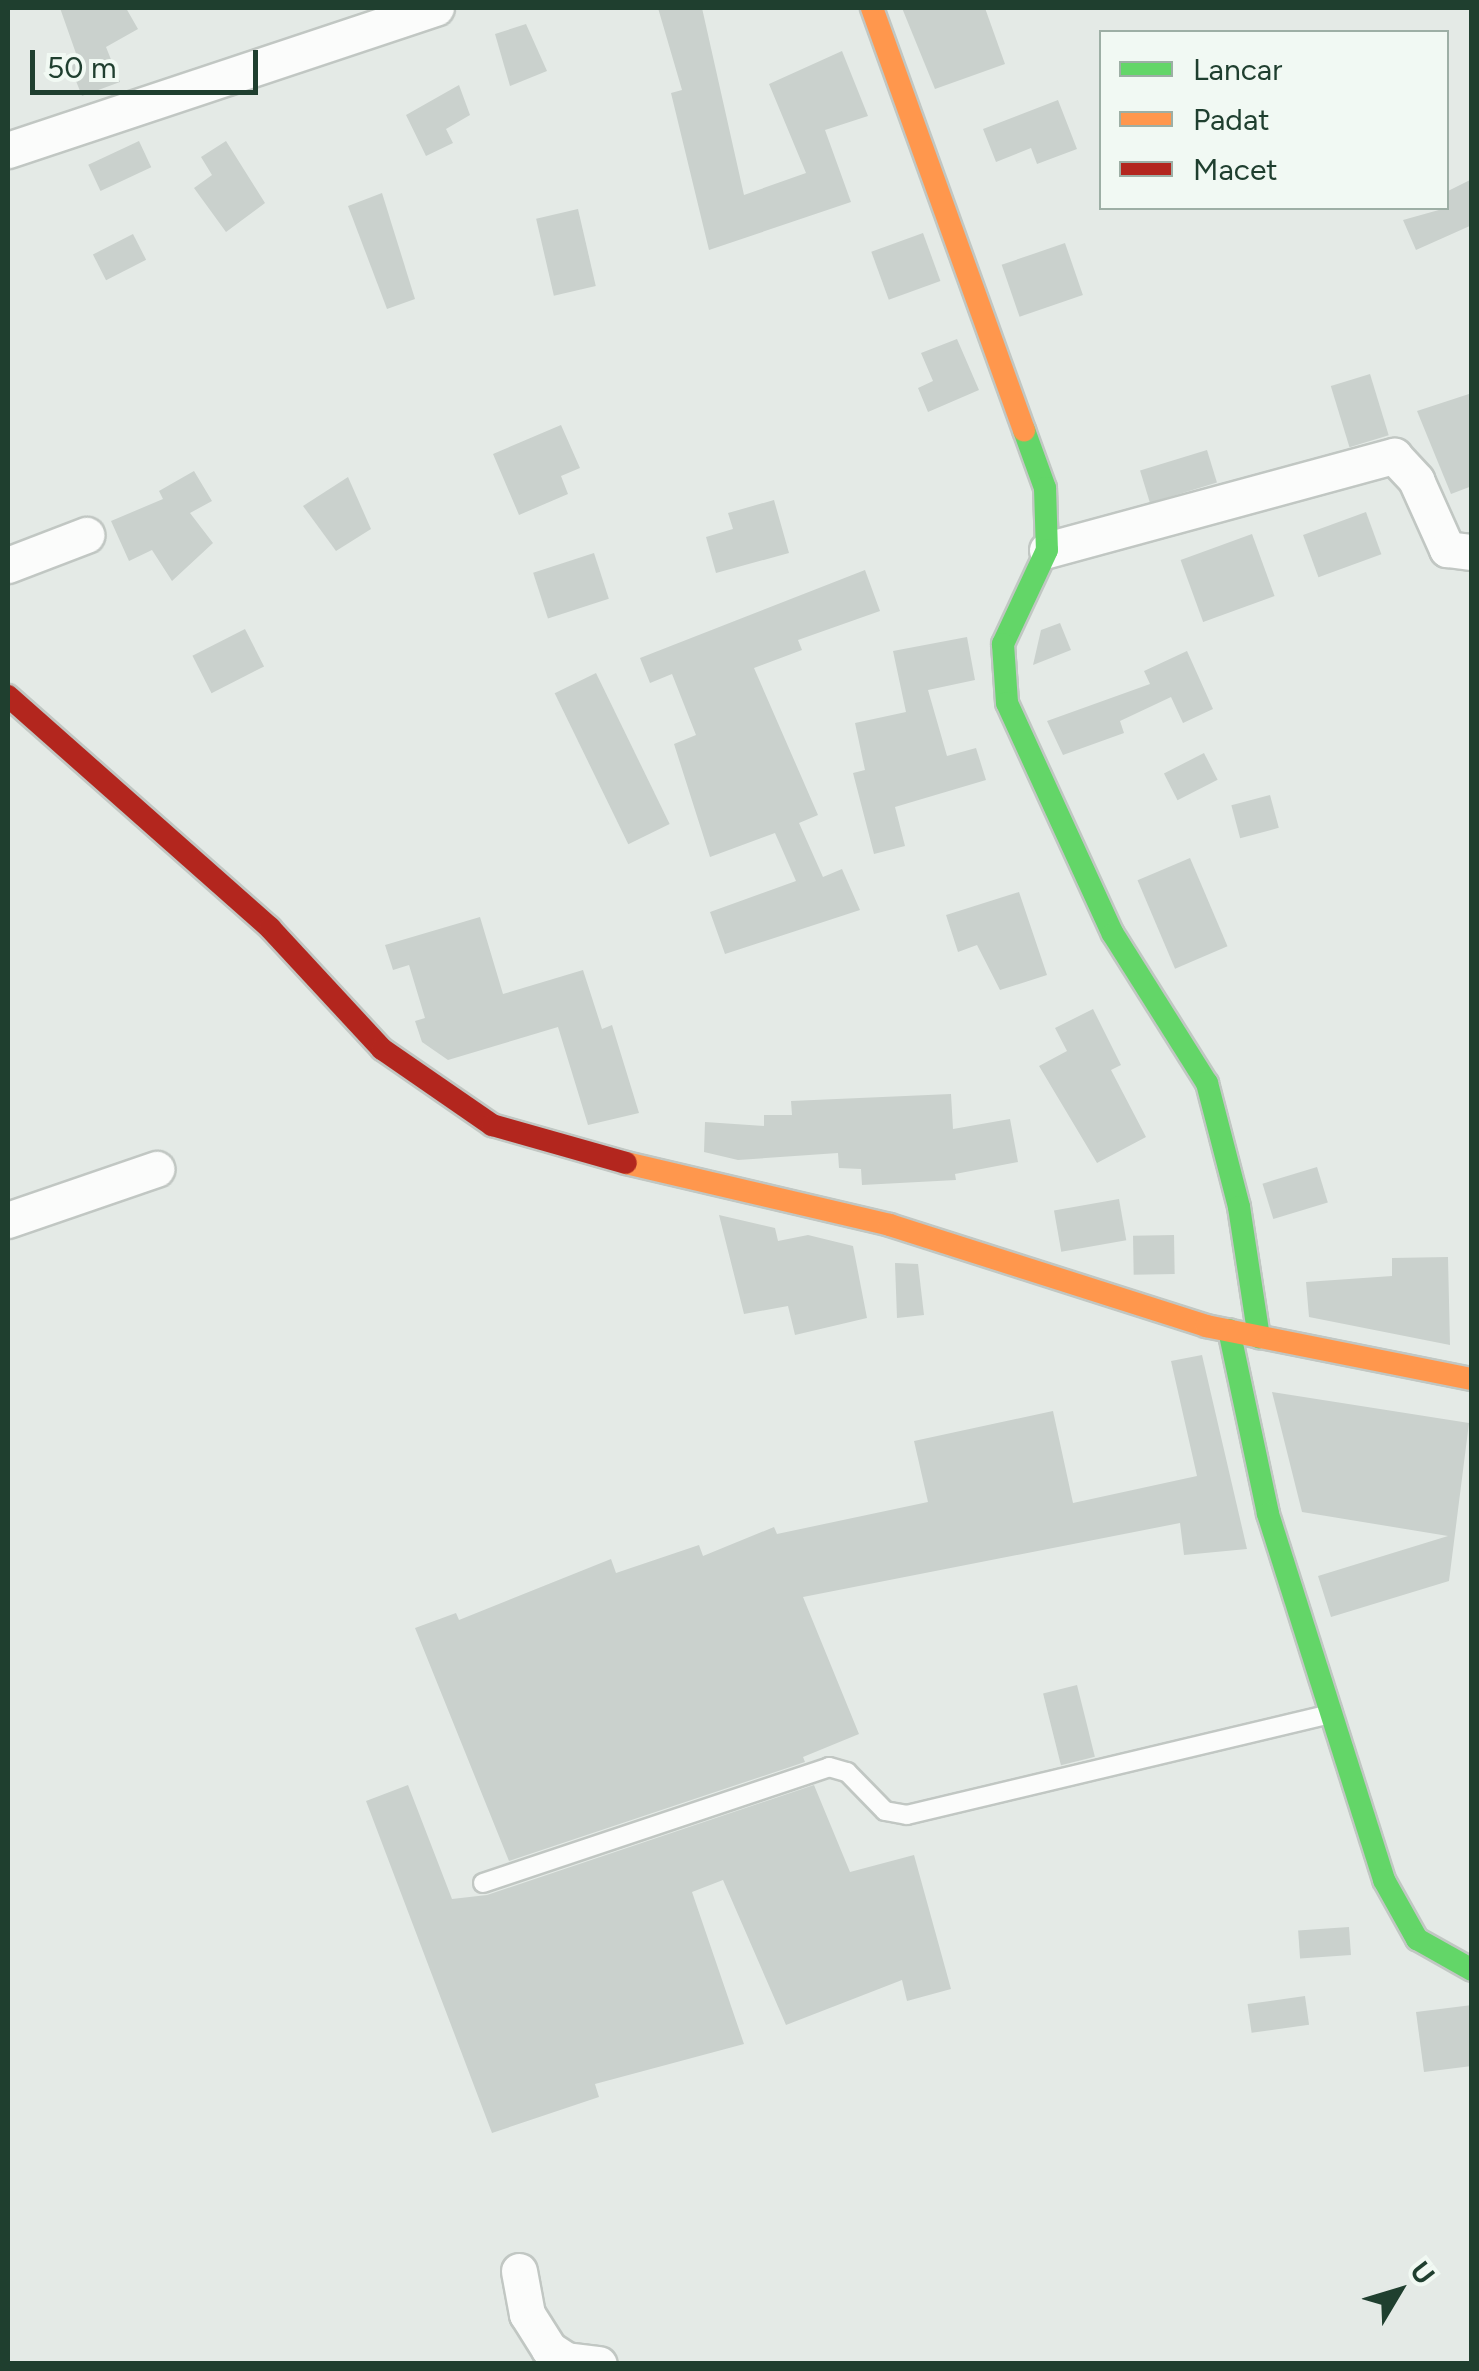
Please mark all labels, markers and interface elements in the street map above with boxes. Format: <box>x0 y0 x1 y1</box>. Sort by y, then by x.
scale bar <box>35 30 262 92</box>
legend <box>1099 30 1449 210</box>
text: 50 m <box>47 49 116 86</box>
text: Lancar <box>1193 51 1282 88</box>
text: Padat <box>1193 101 1270 138</box>
text: Macet <box>1193 151 1278 188</box>
north arrow <box>1349 2241 1449 2341</box>
text: U <box>1403 2254 1442 2291</box>

